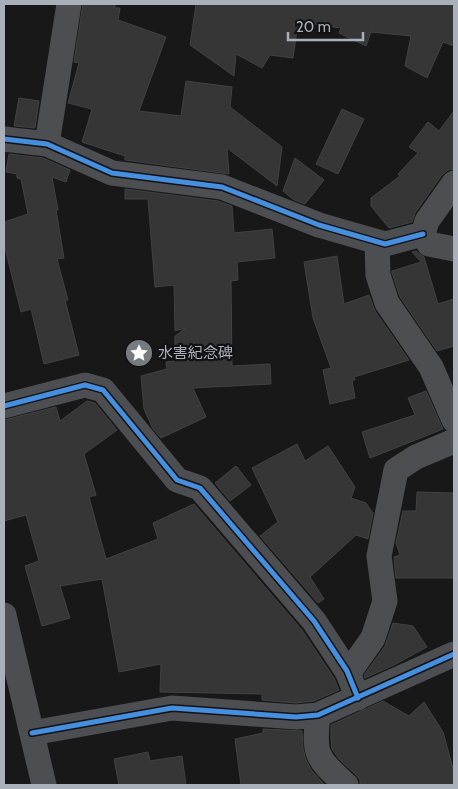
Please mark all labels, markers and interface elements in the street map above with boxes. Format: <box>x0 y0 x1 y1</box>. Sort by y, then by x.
scale bar <box>288 10 363 42</box>
text: 20 m <box>296 18 331 36</box>
place icon: 水害紀念碑 <box>124 338 154 368</box>
place label: 水害紀念碑 <box>158 344 233 362</box>

